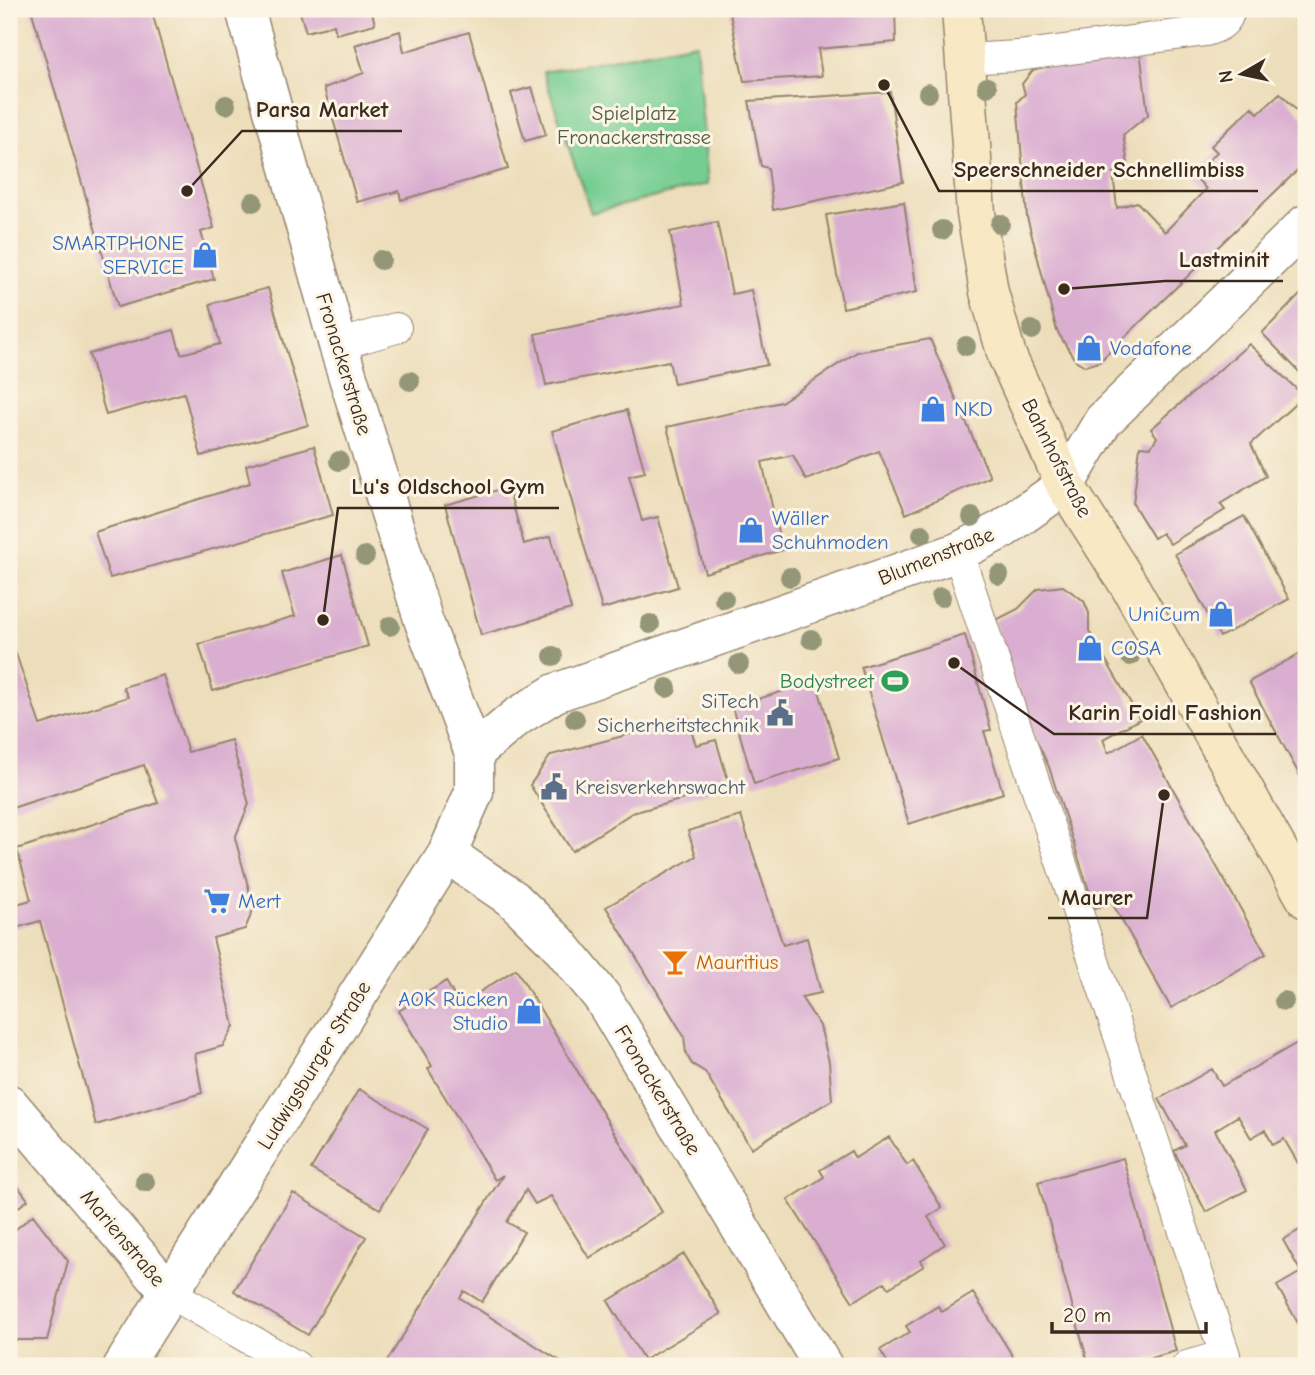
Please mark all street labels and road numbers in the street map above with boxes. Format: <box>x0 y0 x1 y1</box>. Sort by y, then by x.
street label: Fronackerstraße <box>311 290 377 438</box>
street label: Bahnhofstraße <box>1017 395 1097 521</box>
street label: Blumenstraße <box>875 522 997 590</box>
street label: Ludwigsburger Straße <box>252 976 376 1154</box>
street label: Fronackerstraße <box>610 1021 706 1159</box>
street label: Marienstraße <box>76 1185 170 1291</box>

